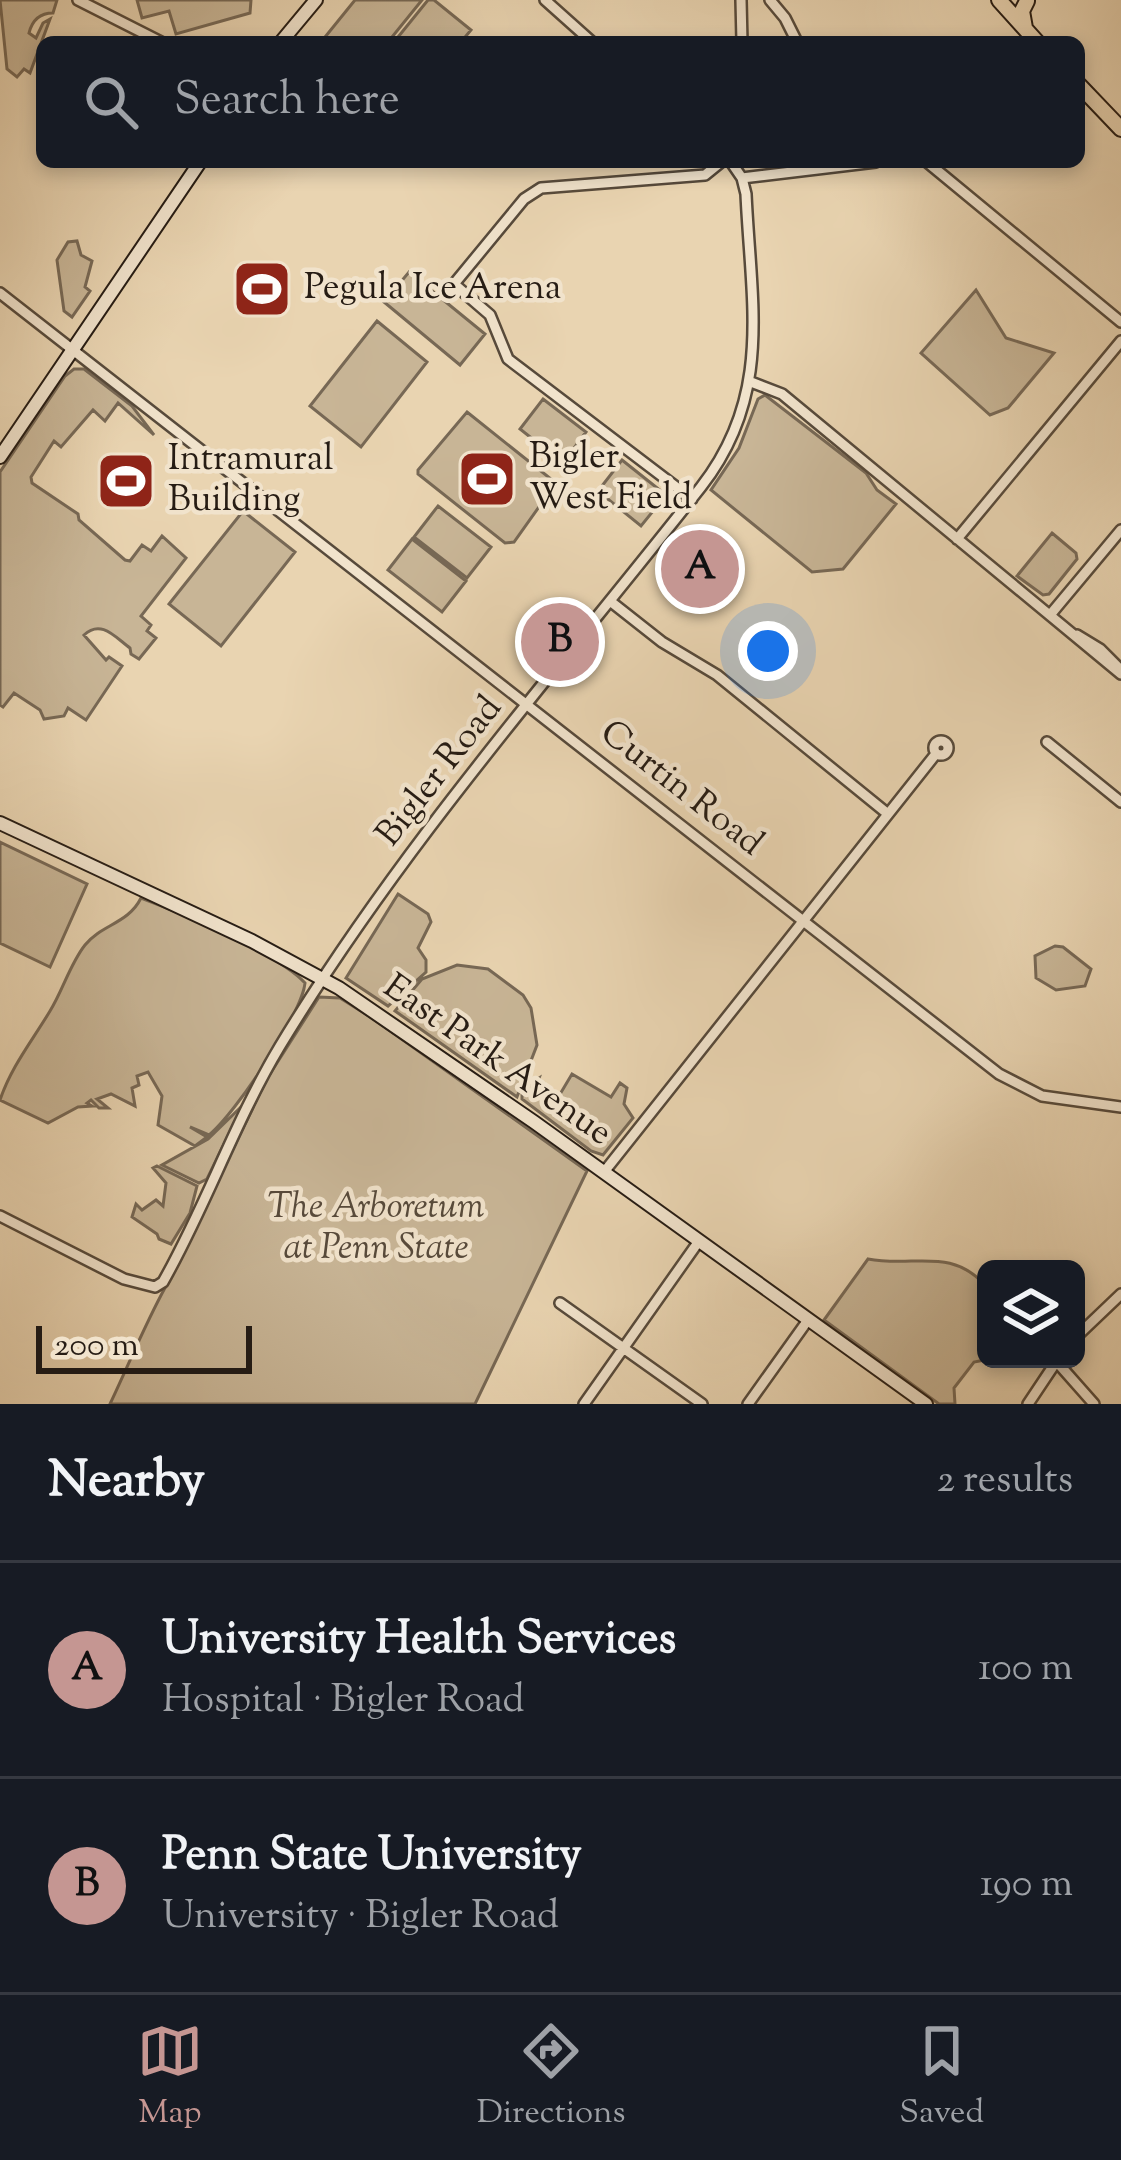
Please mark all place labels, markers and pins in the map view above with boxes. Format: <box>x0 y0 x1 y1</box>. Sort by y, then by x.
sports icon: Pegula Ice Arena <box>231 258 293 320</box>
place label: Pegula Ice Arena <box>304 263 561 315</box>
place label: Bigler West Field <box>529 432 692 525</box>
place label: Intramural Building <box>168 434 333 527</box>
sports icon: Bigler West Field <box>456 448 518 510</box>
sports icon: Intramural Building <box>95 450 157 512</box>
pin: A <box>661 524 739 614</box>
pin: B <box>521 597 599 687</box>

